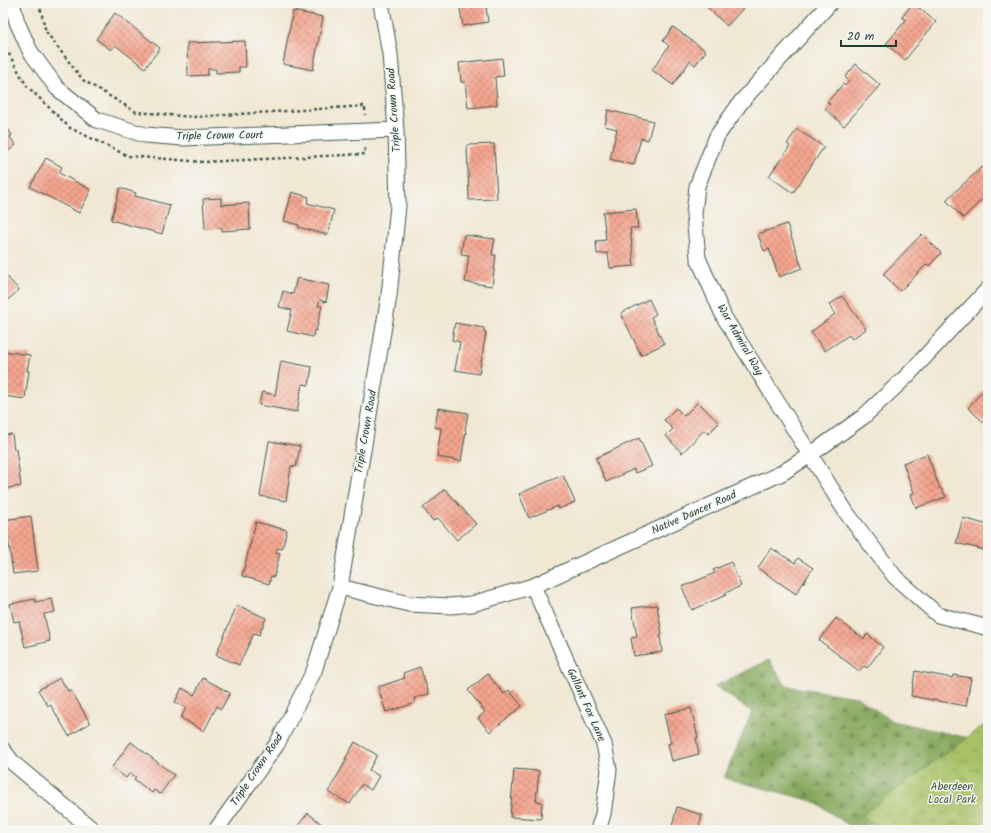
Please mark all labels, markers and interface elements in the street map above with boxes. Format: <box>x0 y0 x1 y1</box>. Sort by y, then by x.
scale bar <box>841 22 896 48</box>
text: 20 m <box>847 27 875 46</box>
street label: Triple Crown Road <box>382 67 406 153</box>
street label: Triple Crown Court <box>176 126 264 146</box>
street label: War Admiral Way <box>712 301 768 380</box>
street label: Triple Crown Road <box>350 388 382 475</box>
street label: Native Dancer Road <box>649 486 740 540</box>
street label: Gallant Fox Lane <box>562 665 610 745</box>
street label: Triple Crown Road <box>226 730 288 810</box>
park label: Aberdeen Local Park <box>928 778 977 809</box>

